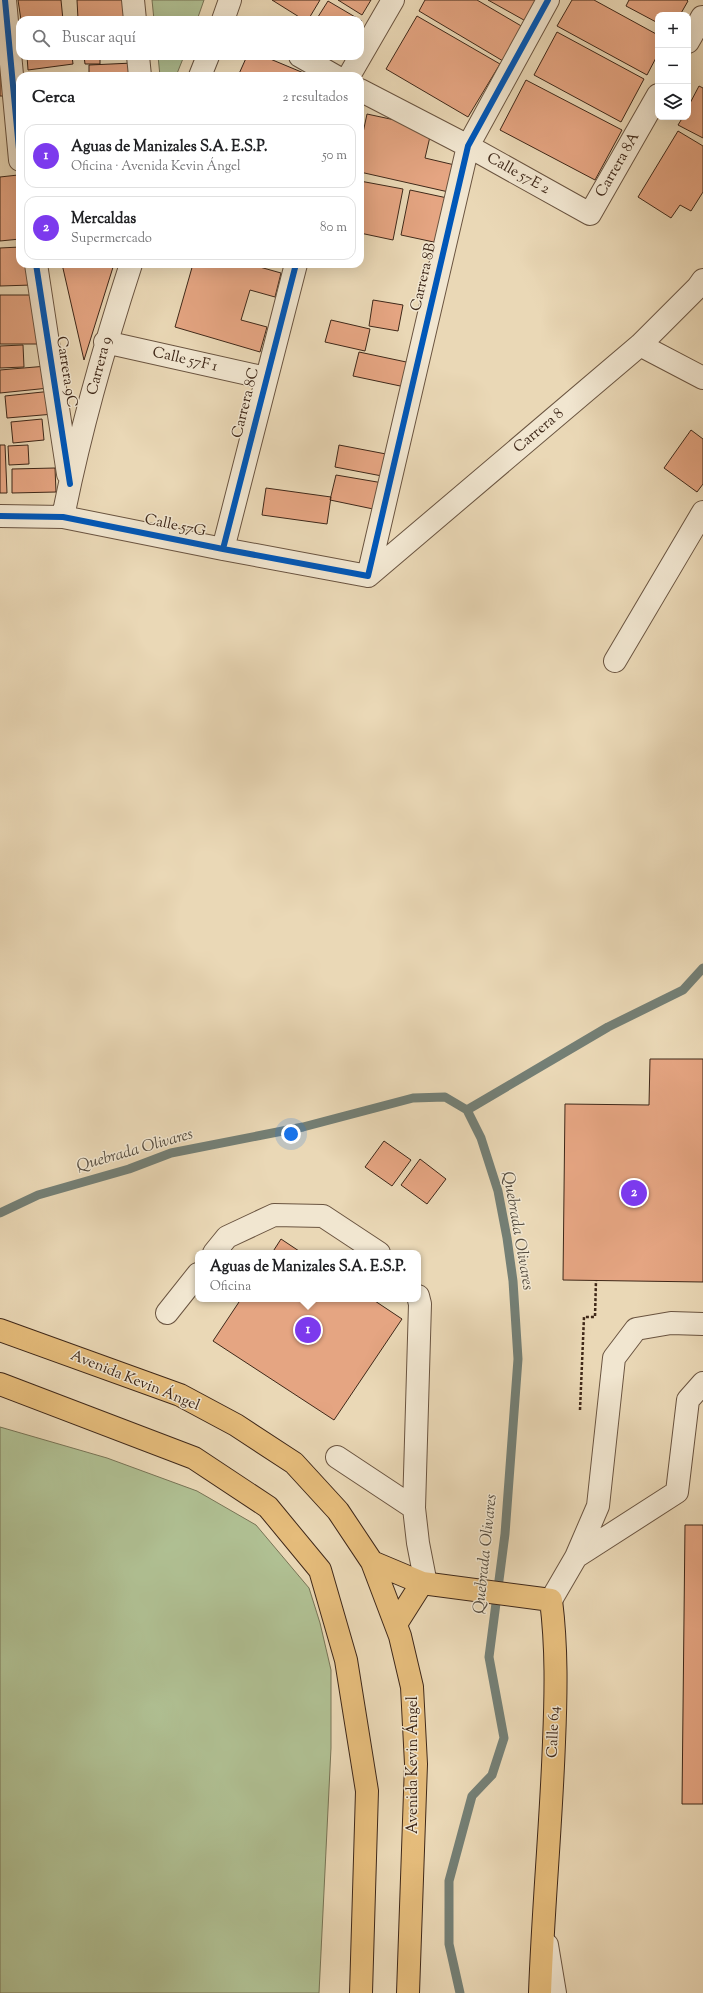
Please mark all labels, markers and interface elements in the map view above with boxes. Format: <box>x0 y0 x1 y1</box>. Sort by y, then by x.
map controls <box>655 12 691 120</box>
button: + <box>655 12 691 48</box>
search box <box>16 16 364 60</box>
icon: search <box>30 27 52 49</box>
text: Buscar aquí <box>62 28 136 49</box>
button: − <box>655 48 691 84</box>
button: layers <box>655 84 691 120</box>
text: Cerca <box>32 86 75 110</box>
text: 2 resultados <box>282 89 348 107</box>
street label: Carrera 8A <box>591 129 645 201</box>
text: Aguas de Manizales S.A. E.S.P. <box>71 137 267 158</box>
text: 1 <box>44 147 48 165</box>
text: 50 m <box>322 147 347 165</box>
street label: Calle 57E 2 <box>483 148 553 200</box>
text: Oficina · Avenida Kevin Ángel <box>71 158 241 176</box>
text: Mercaldas <box>71 209 136 230</box>
text: 2 <box>43 219 49 237</box>
text: 80 m <box>320 219 347 237</box>
text: Supermercado <box>71 230 152 248</box>
street label: Carrera 8B <box>406 240 442 313</box>
street label: Carrera 9 <box>82 334 118 398</box>
street label: Carrera 9C <box>50 335 82 409</box>
street label: Calle 57F 1 <box>150 342 220 378</box>
street label: Carrera 8C <box>227 365 265 441</box>
street label: Carrera 8 <box>509 404 569 458</box>
street label: Calle 57G <box>142 509 208 543</box>
water label: Quebrada Olivares <box>74 1123 196 1179</box>
your location <box>281 1124 301 1144</box>
water label: Quebrada Olivares <box>495 1170 539 1292</box>
pin: 2 <box>621 1178 647 1208</box>
popup <box>195 1250 421 1302</box>
text: Aguas de Manizales S.A. E.S.P. <box>210 1257 406 1278</box>
text: Oficina <box>210 1278 251 1296</box>
pin: 1 <box>295 1315 321 1345</box>
street label: Avenida Kevin Ángel <box>67 1345 203 1417</box>
water label: Quebrada Olivares <box>468 1493 504 1615</box>
street label: Avenida Kevin Ángel <box>402 1696 424 1834</box>
street label: Calle 64 <box>543 1705 565 1758</box>

